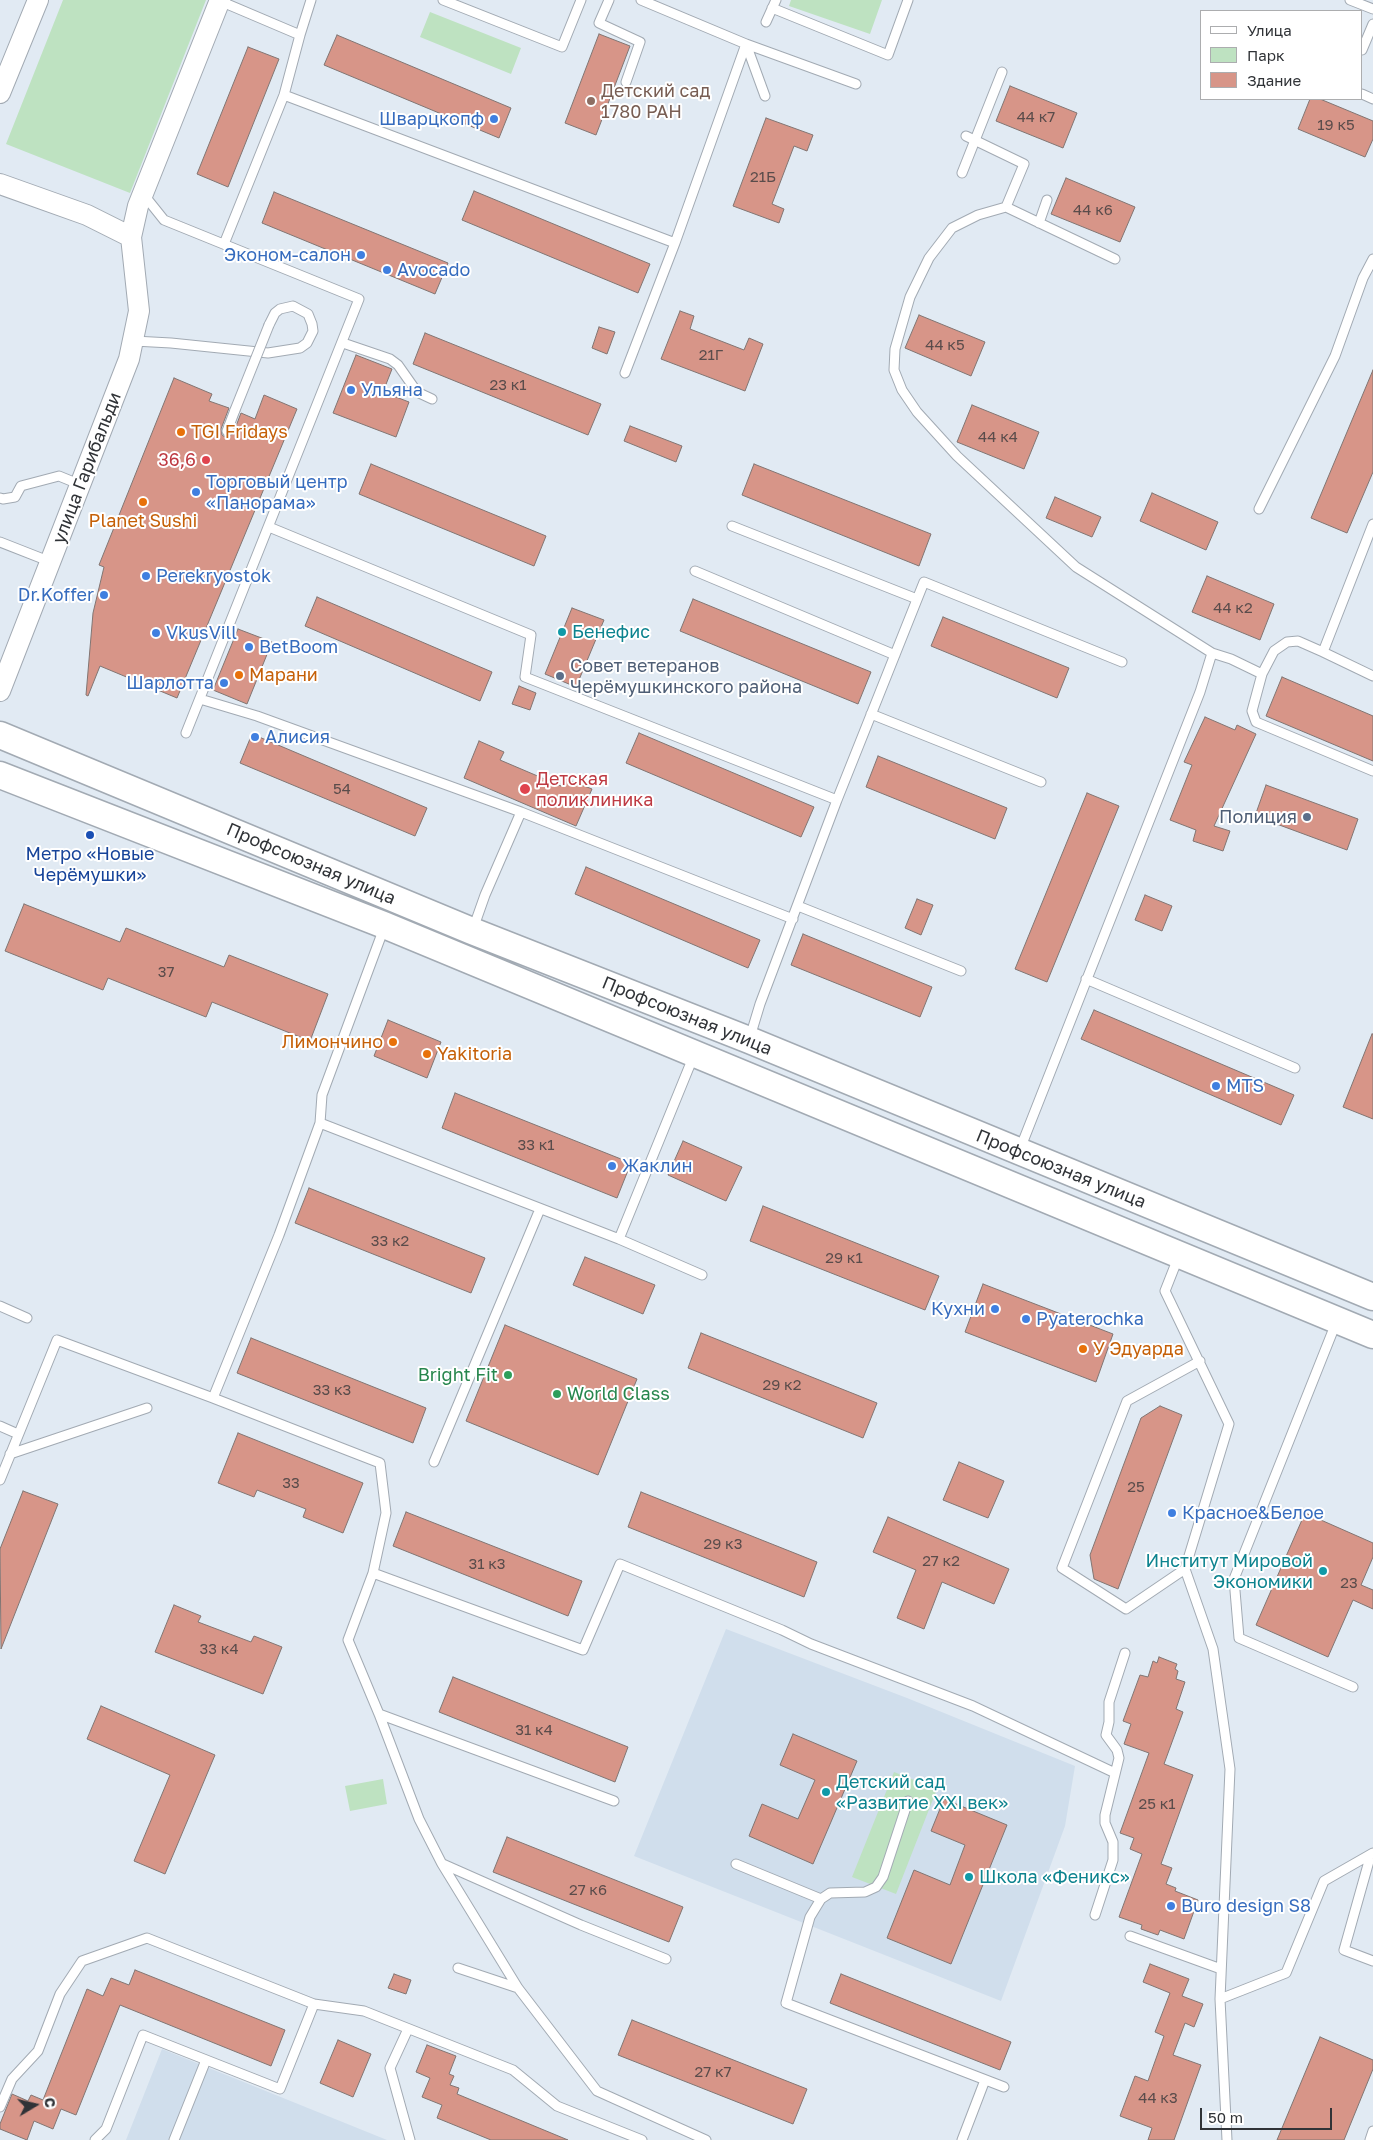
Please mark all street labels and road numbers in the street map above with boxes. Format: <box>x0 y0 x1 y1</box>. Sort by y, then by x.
street label: улица Гарибальди <box>48 389 126 547</box>
street label: Профсоюзная улица <box>223 819 399 909</box>
street label: Профсоюзная улица <box>599 972 775 1060</box>
street label: Профсоюзная улица <box>973 1125 1149 1213</box>

